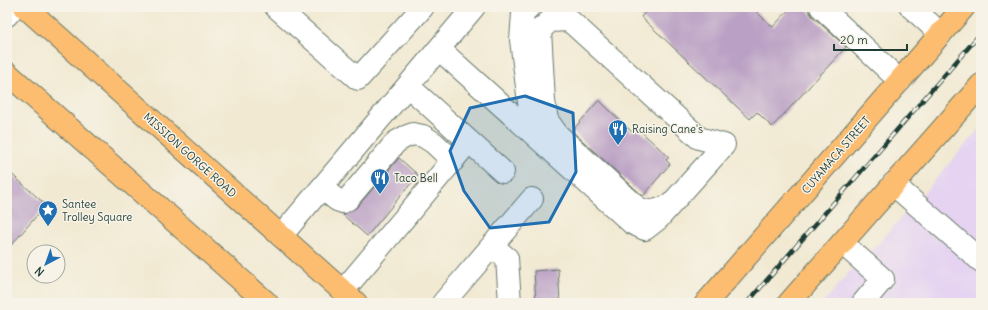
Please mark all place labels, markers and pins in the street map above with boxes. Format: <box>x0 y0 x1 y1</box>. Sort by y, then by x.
restaurant icon: Raising Cane's <box>607 118 629 146</box>
place label: Raising Cane's <box>632 122 703 136</box>
restaurant icon: Taco Bell <box>369 167 391 195</box>
place label: Taco Bell <box>394 171 438 185</box>
place label: Santee Trolley Square <box>62 197 132 224</box>
place icon: Santee Trolley Square <box>37 199 59 227</box>

